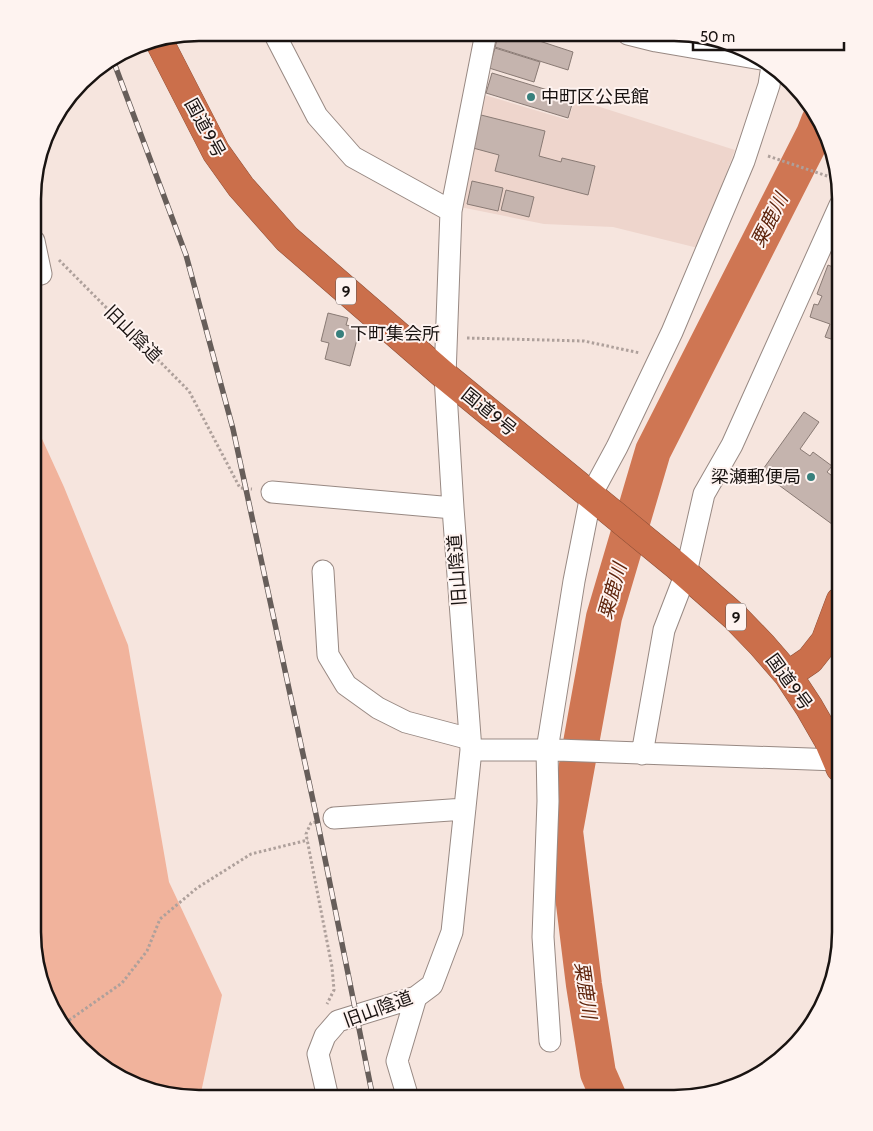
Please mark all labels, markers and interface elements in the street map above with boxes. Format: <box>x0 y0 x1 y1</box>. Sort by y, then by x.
scale bar <box>693 20 844 52</box>
text: 50 m <box>700 28 735 46</box>
place label: 中町区公民館 <box>541 86 649 108</box>
marker: 中町区公民館 <box>525 91 537 103</box>
street label: 国道9号 <box>180 95 230 161</box>
water label: 粟鹿川 <box>746 188 794 251</box>
road number: 9 <box>336 278 356 304</box>
street label: 旧山陰道 <box>100 301 166 367</box>
place label: 下町集会所 <box>350 323 440 345</box>
marker: 下町集会所 <box>334 328 346 340</box>
street label: 国道9号 <box>457 383 521 441</box>
place label: 梁瀬郵便局 <box>711 466 801 488</box>
marker: 梁瀬郵便局 <box>805 471 817 483</box>
street label: 旧山陰道 <box>444 533 470 607</box>
water label: 粟鹿川 <box>594 559 632 622</box>
road number: 9 <box>726 604 746 630</box>
street label: 国道9号 <box>761 650 817 714</box>
water label: 粟鹿川 <box>570 960 601 1022</box>
street label: 旧山陰道 <box>340 986 416 1032</box>

